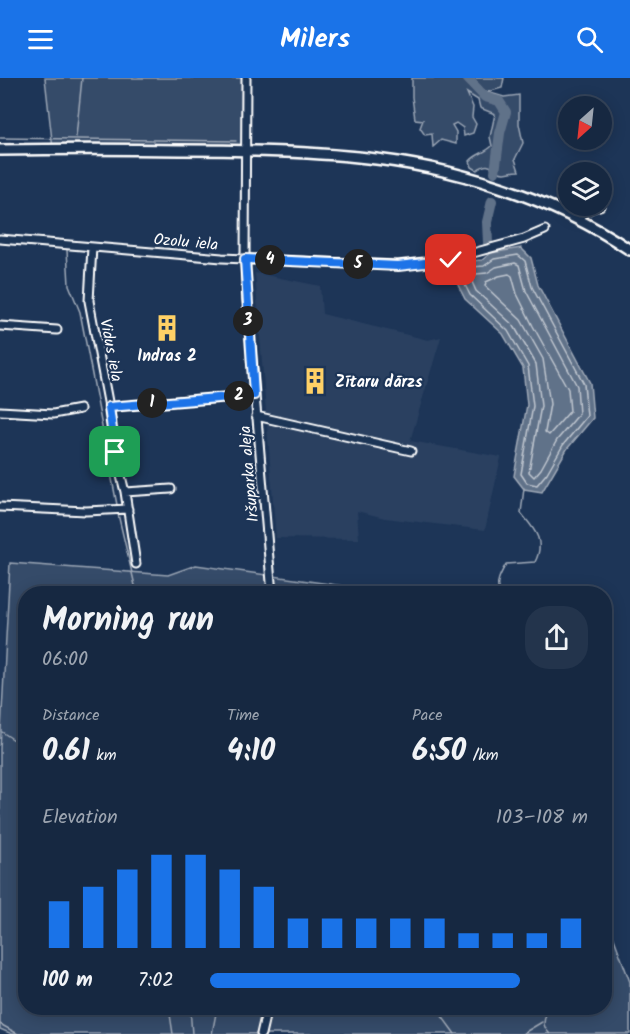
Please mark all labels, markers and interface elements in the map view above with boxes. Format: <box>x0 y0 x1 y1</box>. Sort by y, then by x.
text: Milers <box>280 18 350 61</box>
icon: menu <box>24 23 57 56</box>
icon: search <box>573 23 606 56</box>
north arrow <box>558 96 612 150</box>
map controls <box>558 96 612 216</box>
button: layers <box>558 162 612 216</box>
street label: Ozolu iela <box>153 227 219 258</box>
pin <box>425 234 476 285</box>
icon: check <box>434 243 467 276</box>
pin: 4 <box>255 245 285 275</box>
text: 4 <box>266 247 274 272</box>
pin: 5 <box>343 249 373 279</box>
text: 5 <box>354 251 362 276</box>
pin: 3 <box>233 306 263 336</box>
text: 3 <box>244 308 252 333</box>
building icon: Indras 2 <box>152 313 182 343</box>
street label: Vidus iela <box>92 317 129 384</box>
place label: Indras 2 <box>137 344 197 369</box>
building icon: Zītaru dārzs <box>300 366 330 396</box>
place label: Zītaru dārzs <box>335 370 423 395</box>
pin: 2 <box>224 381 254 411</box>
text: 2 <box>234 383 244 408</box>
pin: 1 <box>137 388 167 418</box>
text: 1 <box>150 390 154 415</box>
street label: Iršuparka aleja <box>233 425 266 523</box>
pin <box>89 426 140 477</box>
icon: arrive <box>98 435 131 468</box>
text: Morning run <box>42 595 214 648</box>
button: share <box>525 606 588 669</box>
text: 06:00 <box>42 644 88 676</box>
text: Distance <box>42 703 100 728</box>
text: Time <box>227 703 259 728</box>
text: Pace <box>412 703 443 728</box>
text: 0.61 <box>42 728 90 776</box>
text: 4:10 <box>227 728 275 776</box>
text: 6:50 <box>412 728 466 776</box>
text: km <box>90 743 116 768</box>
text: /km <box>466 743 499 768</box>
text: Elevation <box>42 802 118 834</box>
text: 103–108 m <box>496 802 588 834</box>
text: 100 m <box>42 965 93 997</box>
text: 7:02 <box>138 965 174 997</box>

